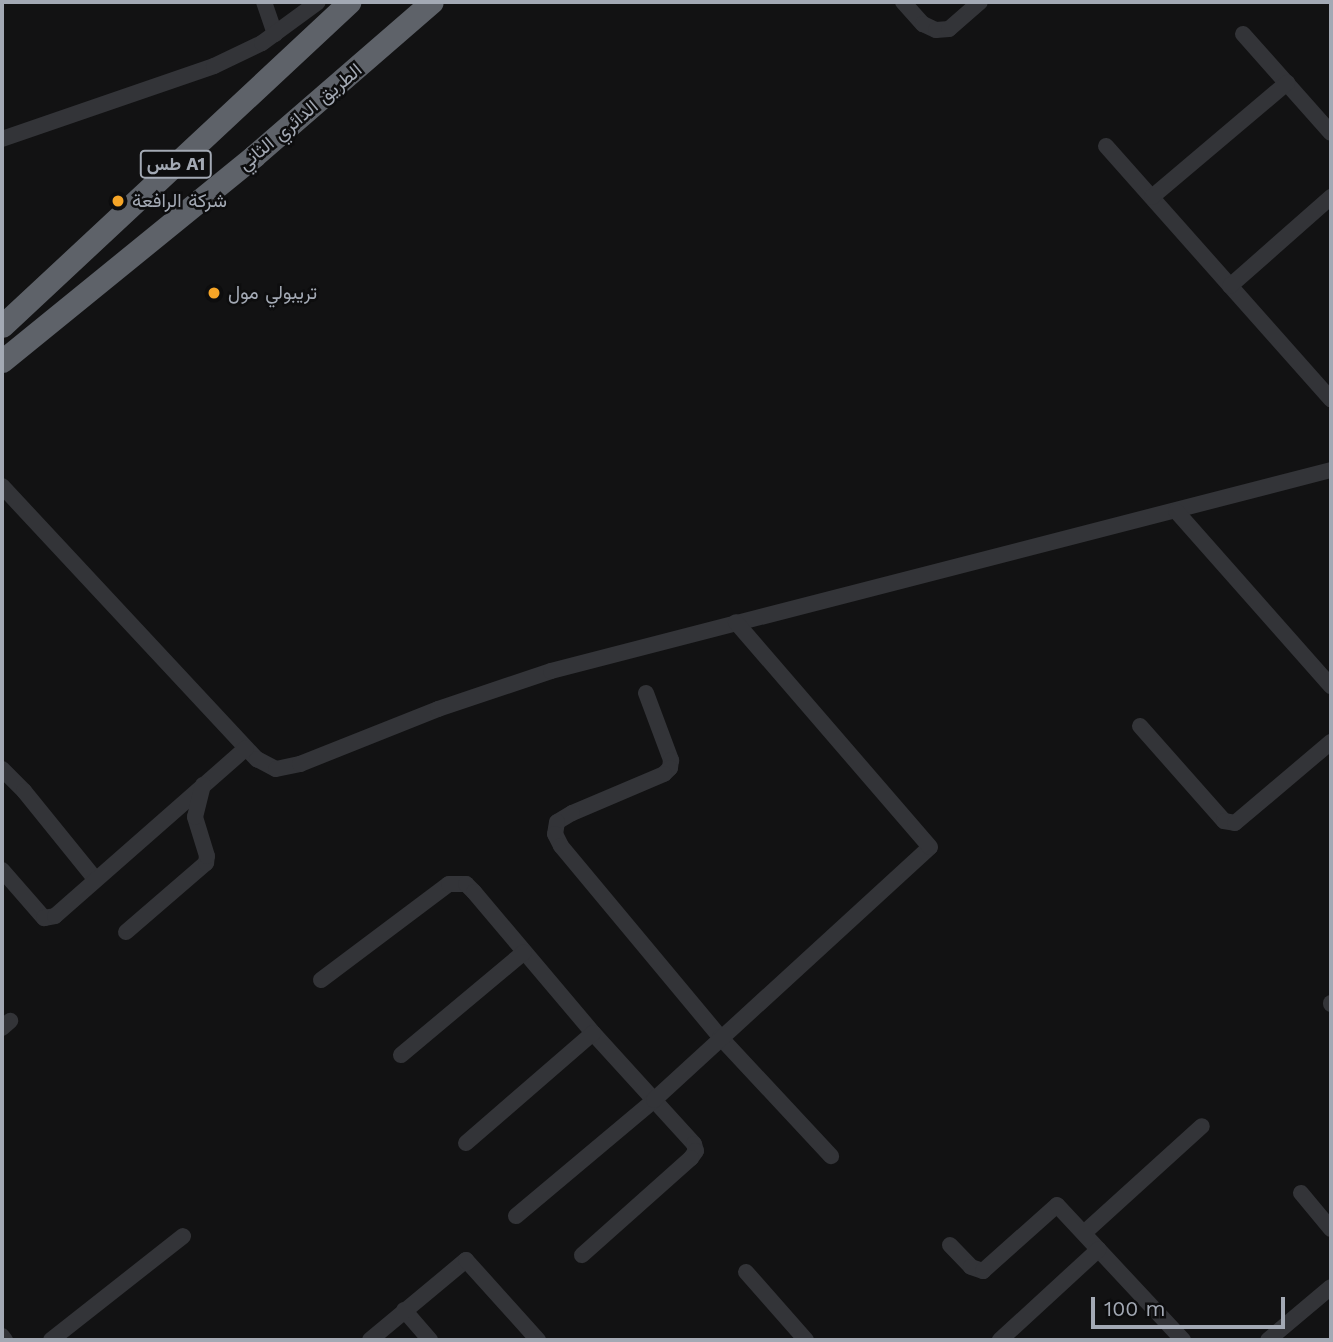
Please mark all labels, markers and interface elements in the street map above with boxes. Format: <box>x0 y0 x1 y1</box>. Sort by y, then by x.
street label: الطريق الدائري الثاني <box>234 59 366 175</box>
road number: طس A1 <box>139 149 213 178</box>
place label: شركة الرافعة <box>132 190 227 212</box>
marker: شركة الرافعة <box>110 193 126 209</box>
place label: تريبولي مول <box>228 282 317 304</box>
marker: تريبولي مول <box>206 285 222 301</box>
scale bar <box>1095 1282 1289 1326</box>
text: 100 m <box>1104 1296 1166 1321</box>

